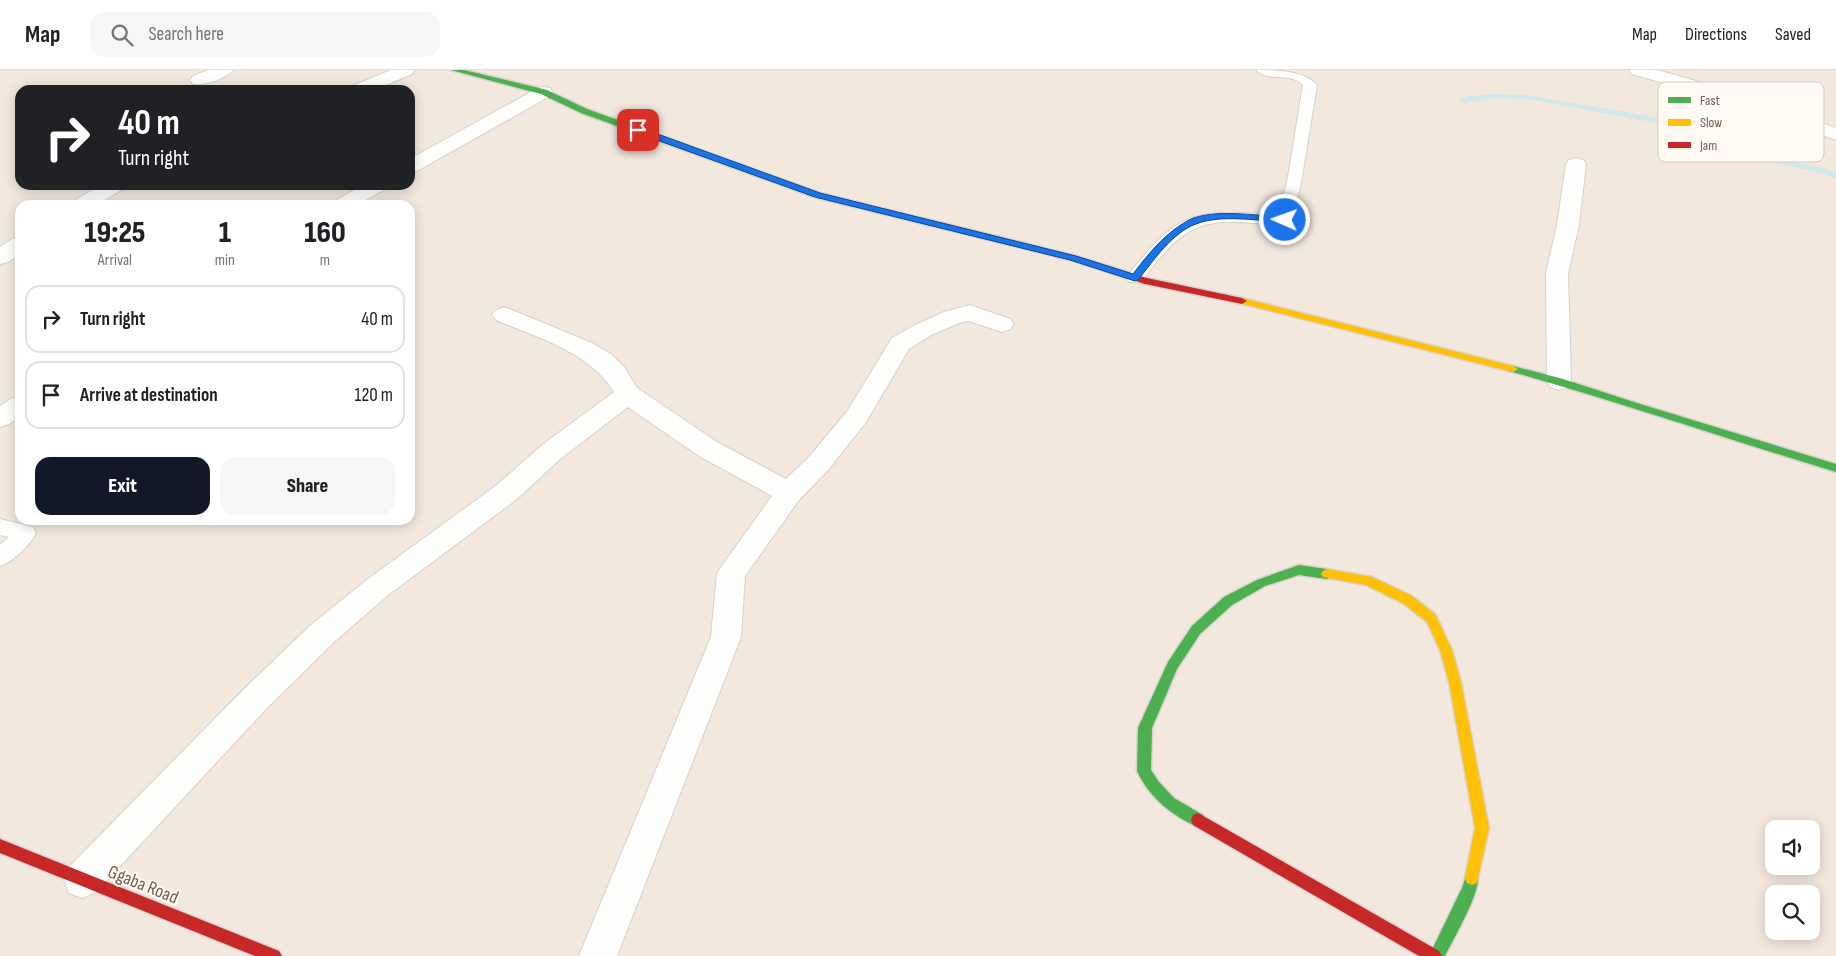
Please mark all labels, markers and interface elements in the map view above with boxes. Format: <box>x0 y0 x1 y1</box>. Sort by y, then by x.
search box <box>90 12 440 57</box>
text: Map <box>25 20 60 49</box>
icon: search <box>108 21 136 49</box>
text: Search here <box>148 23 224 46</box>
text: Map <box>1632 24 1657 45</box>
text: Directions <box>1685 24 1747 45</box>
text: Saved <box>1775 24 1811 45</box>
legend <box>1658 82 1824 162</box>
text: Fast <box>1700 92 1720 109</box>
text: 40 m <box>118 102 180 145</box>
icon: right <box>35 105 100 170</box>
pin <box>617 109 659 151</box>
text: Slow <box>1700 114 1722 131</box>
icon: arrive <box>624 116 652 144</box>
text: Jam <box>1699 137 1717 154</box>
text: Turn right <box>118 145 189 172</box>
position arrow <box>1258 193 1310 245</box>
text: 19:25 <box>84 215 146 251</box>
text: 1 <box>219 215 231 251</box>
text: 160 <box>304 215 346 251</box>
text: Arrival <box>98 251 132 270</box>
text: min <box>215 251 235 270</box>
text: m <box>320 251 330 270</box>
icon: right <box>37 305 65 333</box>
text: Turn right <box>80 308 145 331</box>
text: 40 m <box>361 308 393 331</box>
icon: arrive <box>37 381 65 409</box>
text: Arrive at destination <box>80 384 218 407</box>
text: 120 m <box>355 384 393 407</box>
button: Exit <box>35 457 210 515</box>
button: Share <box>220 457 395 515</box>
map controls <box>1765 820 1820 940</box>
button: sound <box>1765 820 1820 875</box>
street label: Ggaba Road <box>104 860 182 910</box>
button: search <box>1765 885 1820 940</box>

